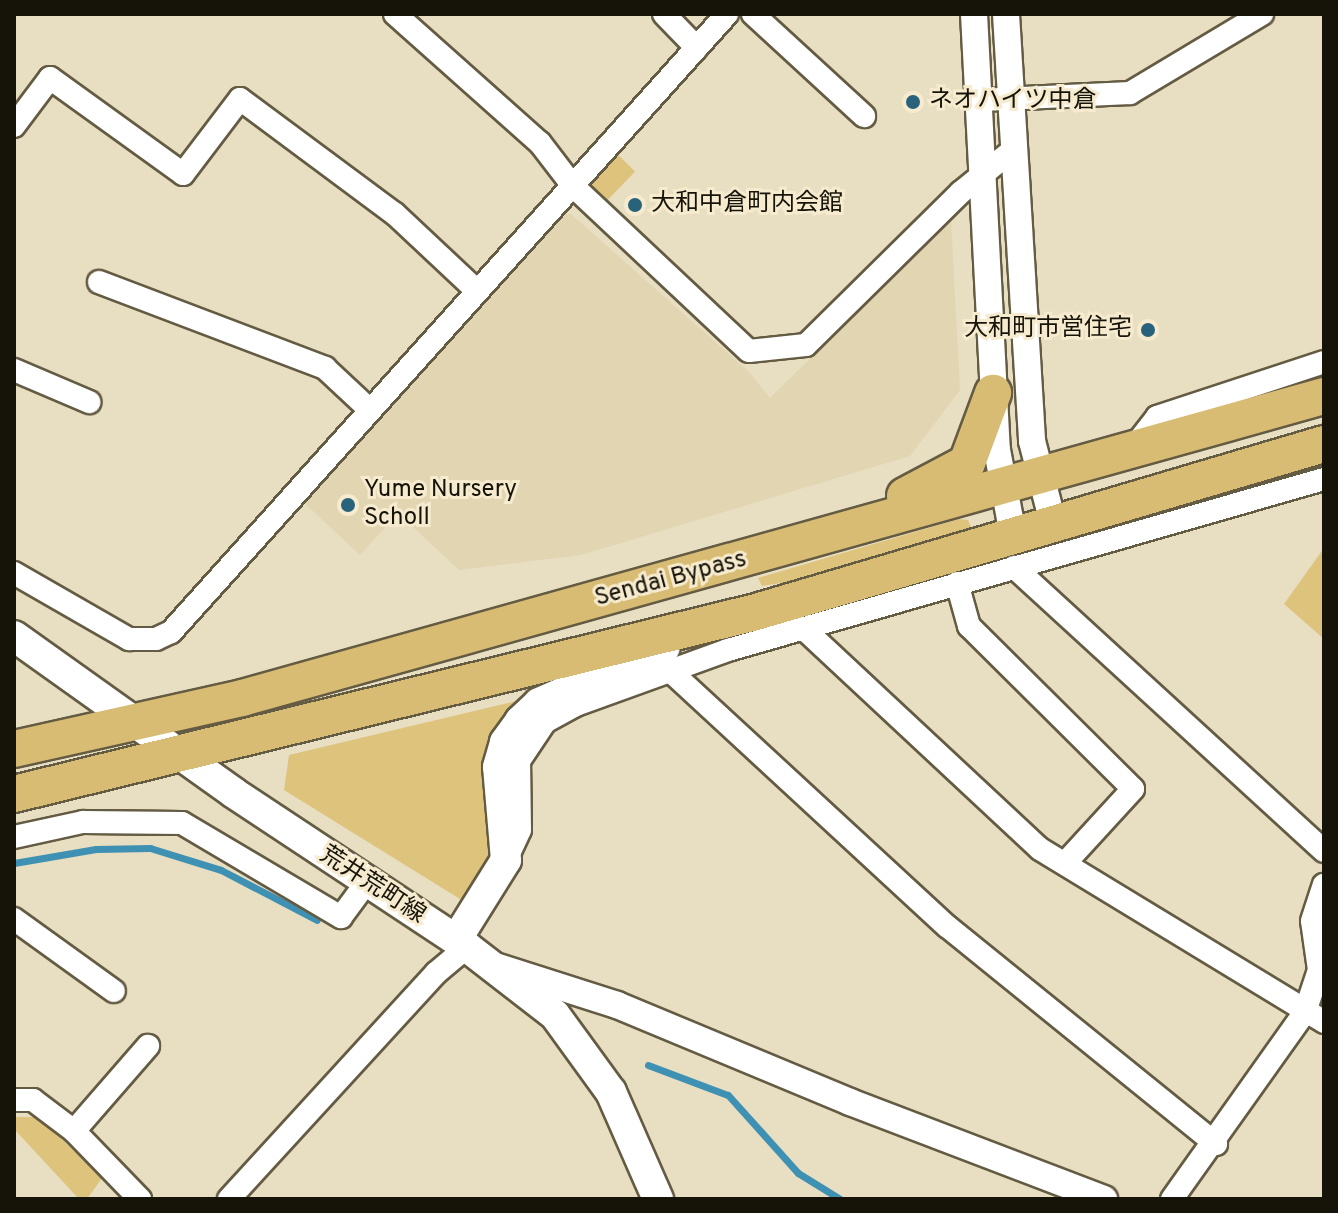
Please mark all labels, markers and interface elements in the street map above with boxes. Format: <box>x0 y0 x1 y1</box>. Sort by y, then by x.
place label: ネオハイツ中倉 <box>929 88 1097 116</box>
marker: ネオハイツ中倉 <box>904 93 922 111</box>
place label: 大和中倉町内会館 <box>651 191 843 219</box>
marker: 大和中倉町内会館 <box>626 196 644 214</box>
place label: 大和町市営住宅 <box>964 316 1132 344</box>
marker: 大和町市営住宅 <box>1139 321 1157 339</box>
place label: Yume Nursery Scholl <box>364 477 517 533</box>
marker: Yume Nursery Scholl <box>339 496 357 514</box>
street label: Sendai Bypass <box>592 546 750 614</box>
street label: 荒井荒町線 <box>314 841 430 931</box>

